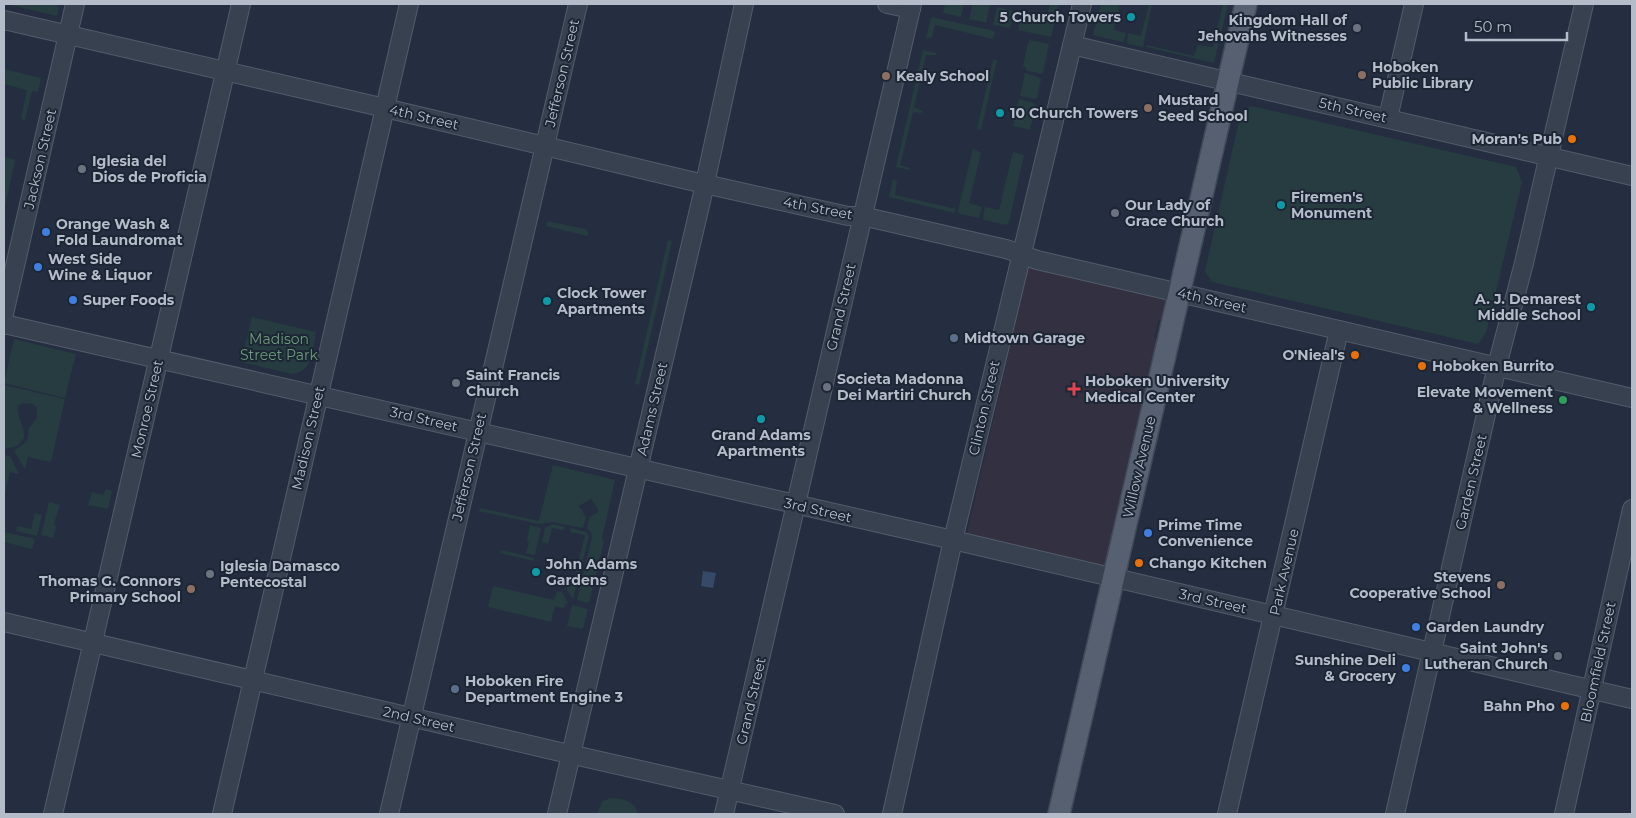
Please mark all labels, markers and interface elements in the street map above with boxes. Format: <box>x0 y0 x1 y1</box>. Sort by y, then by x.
place label: 5 Church Towers <box>999 8 1122 26</box>
scale bar <box>1466 10 1567 42</box>
marker: 5 Church Towers <box>1125 11 1137 23</box>
place label: Kingdom Hall of Jehovahs Witnesses <box>1197 11 1348 45</box>
street label: Jefferson Street <box>541 17 583 130</box>
text: 50 m <box>1474 17 1512 36</box>
marker: Kingdom Hall of Jehovahs Witnesses <box>1351 22 1363 34</box>
place label: Hoboken Public Library <box>1372 58 1474 92</box>
place label: Kealy School <box>896 67 989 85</box>
marker: Hoboken Public Library <box>1356 69 1368 81</box>
marker: Kealy School <box>880 70 892 82</box>
place label: Mustard Seed School <box>1158 91 1248 125</box>
street label: 5th Street <box>1317 93 1389 127</box>
street label: 4th Street <box>388 100 461 134</box>
marker: Mustard Seed School <box>1142 102 1154 114</box>
place label: 10 Church Towers <box>1010 104 1139 122</box>
street label: Jackson Street <box>20 107 60 212</box>
marker: 10 Church Towers <box>994 107 1006 119</box>
place label: Moran's Pub <box>1472 130 1562 148</box>
marker: Moran's Pub <box>1566 133 1578 145</box>
place label: Iglesia del Dios de Proficia <box>92 152 207 186</box>
marker: Iglesia del Dios de Proficia <box>76 163 88 175</box>
place label: Firemen's Monument <box>1291 188 1372 222</box>
street label: 4th Street <box>782 192 855 224</box>
place label: Our Lady of Grace Church <box>1125 196 1224 230</box>
marker: Firemen's Monument <box>1275 199 1287 211</box>
marker: Our Lady of Grace Church <box>1109 207 1121 219</box>
place label: Orange Wash & Fold Laundromat <box>56 215 182 249</box>
marker: Orange Wash & Fold Laundromat <box>40 226 52 238</box>
place label: West Side Wine & Liquor <box>48 250 152 284</box>
marker: West Side Wine & Liquor <box>32 261 44 273</box>
street label: Grand Street <box>822 261 860 352</box>
street label: 4th Street <box>1176 283 1249 317</box>
place label: Clock Tower Apartments <box>556 284 647 318</box>
place label: A. J. Demarest Middle School <box>1474 290 1581 324</box>
place label: Super Foods <box>83 291 175 309</box>
marker: Super Foods <box>67 294 79 306</box>
marker: Clock Tower Apartments <box>541 295 553 307</box>
marker: A. J. Demarest Middle School <box>1585 301 1597 313</box>
place label: Midtown Garage <box>964 329 1085 347</box>
park label: Madison Street Park <box>240 330 319 364</box>
marker: Midtown Garage <box>948 332 960 344</box>
place label: O'Nieal's <box>1283 346 1346 364</box>
marker: O'Nieal's <box>1349 349 1361 361</box>
place label: Hoboken Burrito <box>1432 357 1554 375</box>
street label: Monroe Street <box>127 358 167 460</box>
street label: Clinton Street <box>964 359 1004 457</box>
street label: Adams Street <box>632 360 672 458</box>
marker: Hoboken Burrito <box>1416 360 1428 372</box>
place label: Saint Francis Church <box>466 366 561 400</box>
place label: Societa Madonna Dei Martiri Church <box>837 370 972 404</box>
place label: Hoboken University Medical Center <box>1085 372 1230 406</box>
marker: Saint Francis Church <box>450 377 462 389</box>
marker: Societa Madonna Dei Martiri Church <box>821 381 833 393</box>
marker: Hoboken University Medical Center <box>1067 382 1081 396</box>
place label: Elevate Movement & Wellness <box>1417 383 1554 417</box>
street label: Madison Street <box>287 384 329 492</box>
marker: Elevate Movement & Wellness <box>1557 394 1569 406</box>
street label: 3rd Street <box>388 402 460 436</box>
street label: Jefferson Street <box>448 411 490 524</box>
marker: Grand Adams Apartments <box>755 413 767 425</box>
street label: Willow Avenue <box>1119 414 1159 520</box>
place label: Grand Adams Apartments <box>711 426 811 460</box>
street label: Garden Street <box>1451 432 1491 532</box>
street label: 3rd Street <box>782 493 854 527</box>
place label: Prime Time Convenience <box>1158 516 1253 550</box>
marker: Prime Time Convenience <box>1142 527 1154 539</box>
street label: Park Avenue <box>1265 527 1303 617</box>
place label: Chango Kitchen <box>1149 554 1267 572</box>
place label: John Adams Gardens <box>545 555 638 589</box>
place label: Iglesia Damasco Pentecostal <box>220 557 340 591</box>
marker: Chango Kitchen <box>1133 557 1145 569</box>
marker: John Adams Gardens <box>530 566 542 578</box>
marker: Iglesia Damasco Pentecostal <box>204 568 216 580</box>
place label: Stevens Cooperative School <box>1349 568 1492 602</box>
place label: Thomas G. Connors Primary School <box>39 572 182 606</box>
marker: Stevens Cooperative School <box>1495 579 1507 591</box>
marker: Thomas G. Connors Primary School <box>185 583 197 595</box>
street label: 3rd Street <box>1177 584 1249 618</box>
street label: Bloomfield Street <box>1576 600 1620 724</box>
place label: Garden Laundry <box>1426 618 1545 636</box>
marker: Garden Laundry <box>1410 621 1422 633</box>
place label: Saint John's Lutheran Church <box>1424 639 1549 673</box>
marker: Saint John's Lutheran Church <box>1552 650 1564 662</box>
place label: Sunshine Deli & Grocery <box>1295 651 1397 685</box>
street label: Grand Street <box>732 655 770 746</box>
marker: Sunshine Deli & Grocery <box>1400 662 1412 674</box>
place label: Hoboken Fire Department Engine 3 <box>465 672 623 706</box>
marker: Hoboken Fire Department Engine 3 <box>449 683 461 695</box>
place label: Bahn Pho <box>1483 697 1555 715</box>
marker: Bahn Pho <box>1559 700 1571 712</box>
street label: 2nd Street <box>381 702 457 736</box>

